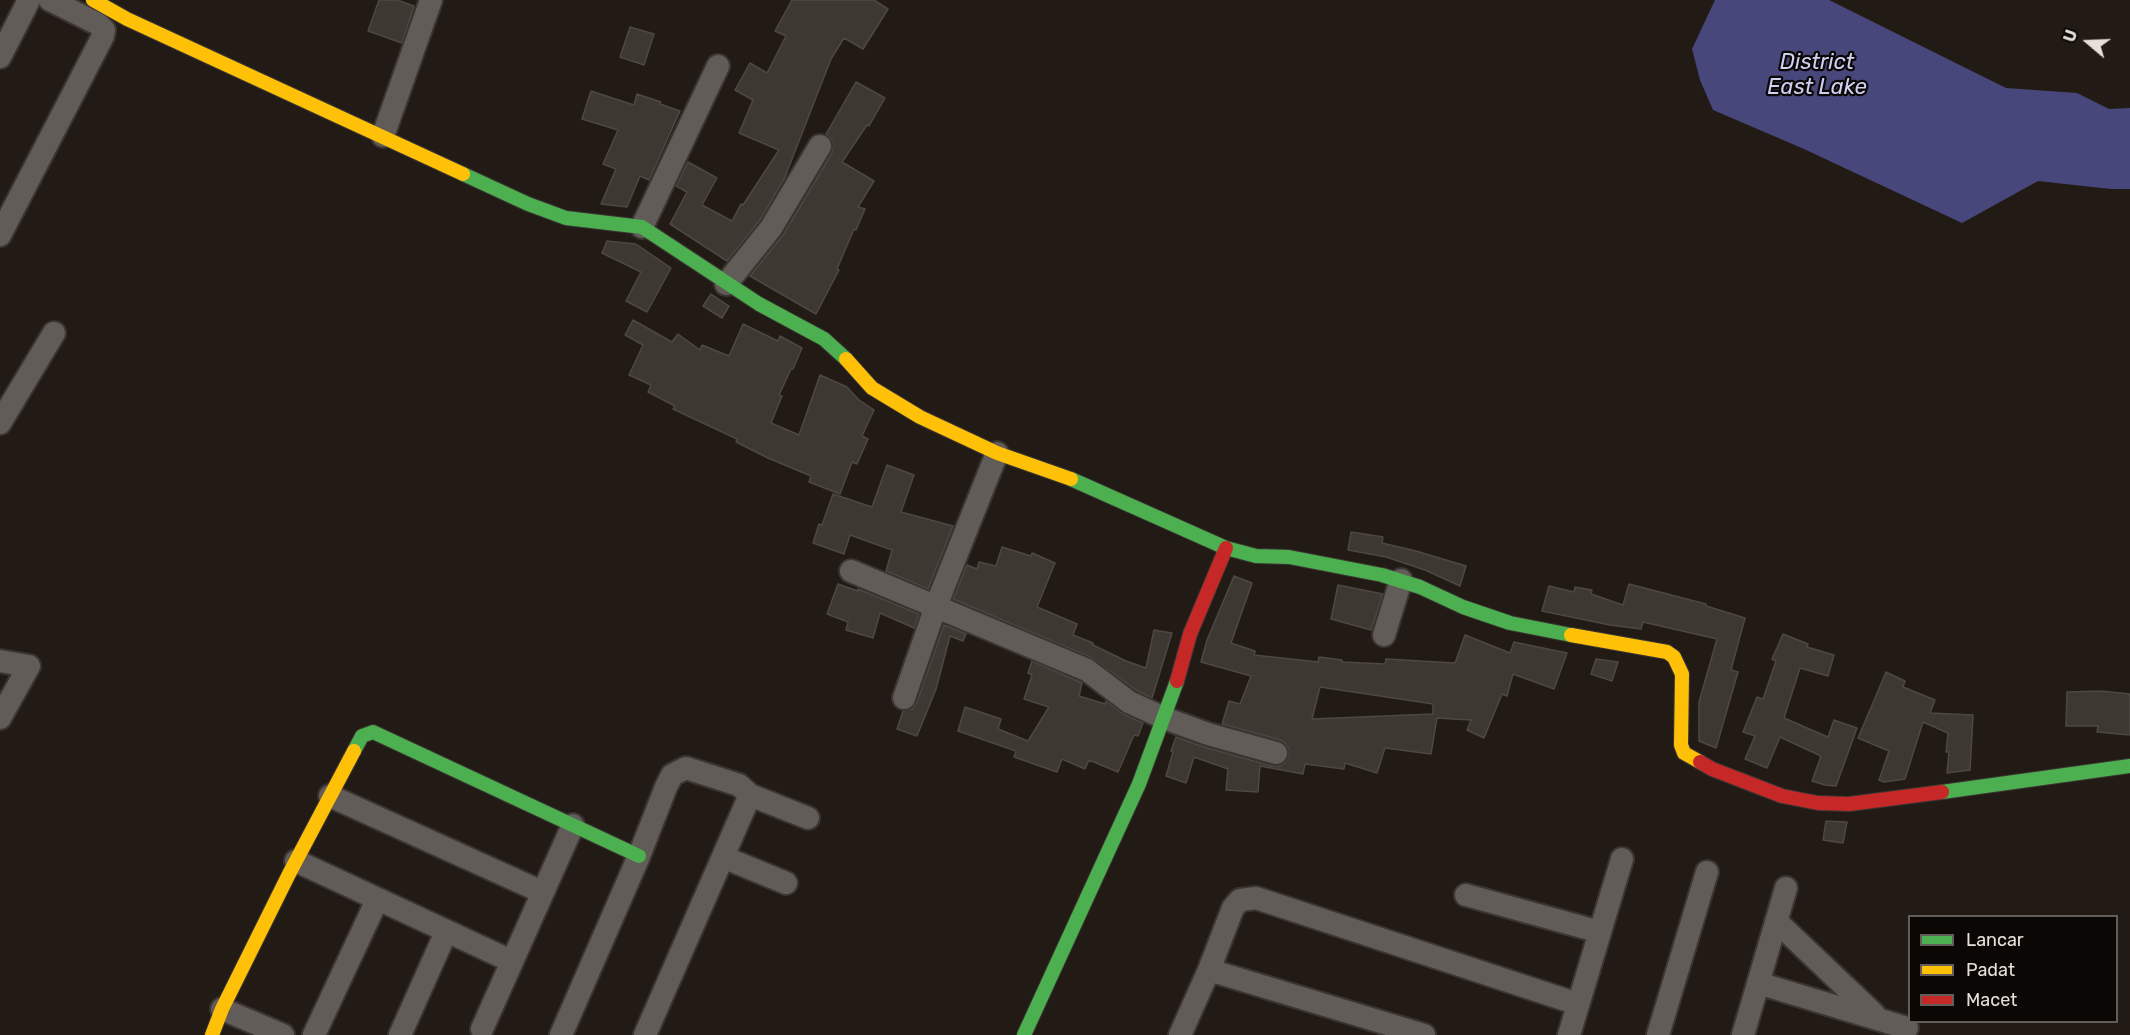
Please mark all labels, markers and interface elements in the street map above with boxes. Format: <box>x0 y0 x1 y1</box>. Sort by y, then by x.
north arrow <box>2058 12 2118 72</box>
text: U <box>2060 27 2081 45</box>
water label: District East Lake <box>1767 50 1867 101</box>
legend <box>1908 915 2118 1023</box>
text: Lancar <box>1966 929 2024 951</box>
text: Padat <box>1966 959 2015 981</box>
text: Macet <box>1966 989 2017 1011</box>

